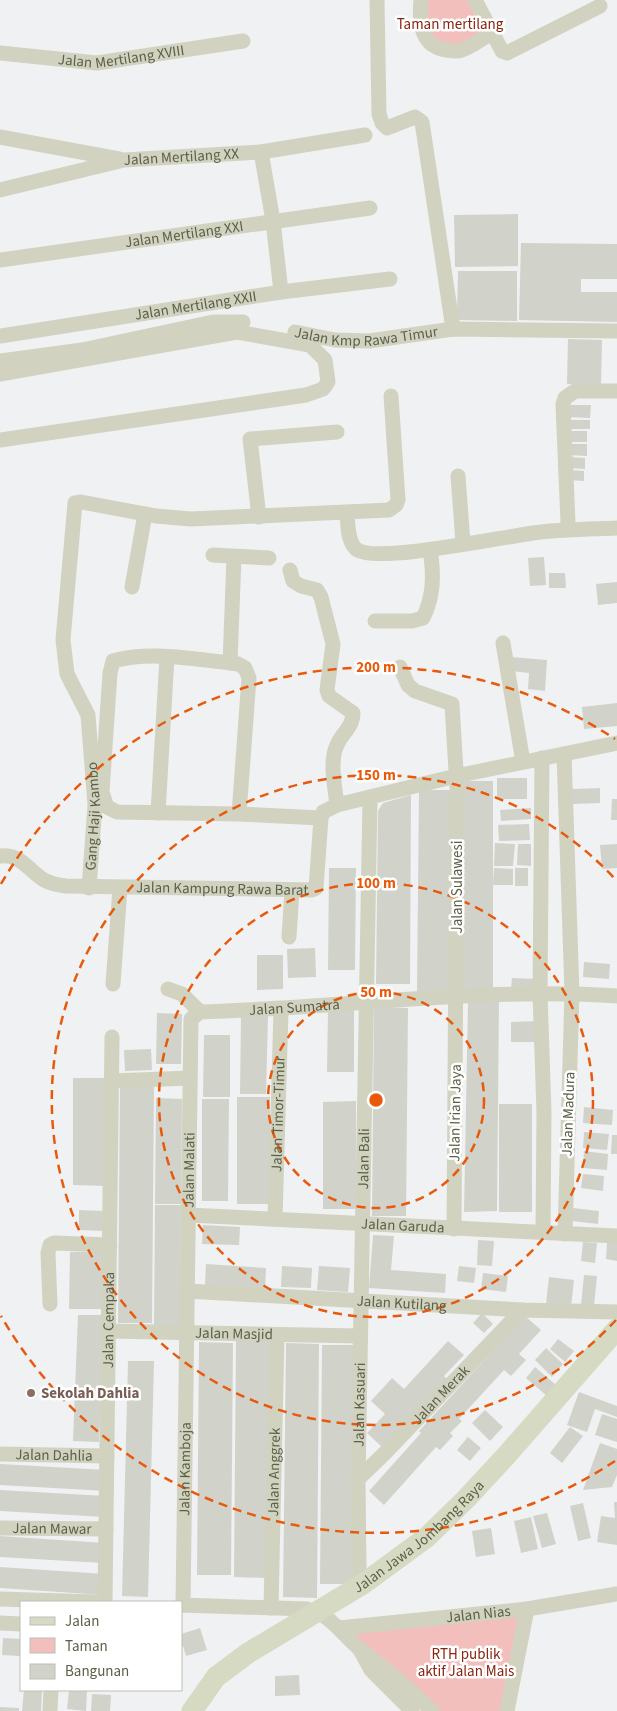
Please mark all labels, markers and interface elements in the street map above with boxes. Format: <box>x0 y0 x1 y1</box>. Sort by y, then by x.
park label: Taman mertilang <box>397 14 504 35</box>
street label: Jalan Mertilang XVIII <box>57 40 186 74</box>
street label: Jalan Mertilang XX <box>123 143 240 171</box>
street label: Jalan Mertilang XXI <box>124 216 245 253</box>
street label: Jalan Mertilang XXII <box>133 286 258 326</box>
street label: Jalan Kmp Rawa Timur <box>293 321 440 352</box>
text: 200 m <box>356 657 396 678</box>
street label: Gang Haji Kambo <box>80 761 106 871</box>
text: 150 m <box>356 765 396 786</box>
street label: Jalan Sulawesi <box>447 840 468 934</box>
text: 100 m <box>356 873 396 894</box>
street label: Jalan Kampung Rawa Barat <box>136 877 308 901</box>
text: 50 m <box>360 982 392 1003</box>
street label: Jalan Sumatra <box>249 994 341 1021</box>
street label: Jalan Timor-Timur <box>266 1055 291 1172</box>
street label: Jalan Irian Jaya <box>444 1064 467 1162</box>
street label: Jalan Madura <box>557 1071 580 1157</box>
centre of rings <box>367 1091 385 1109</box>
street label: Jalan Bali <box>353 1128 375 1190</box>
street label: Jalan Malati <box>178 1132 200 1208</box>
street label: Jalan Garuda <box>361 1213 445 1239</box>
street label: Jalan Cempaka <box>98 1272 120 1368</box>
street label: Jalan Kutilang <box>356 1291 448 1317</box>
street label: Jalan Masjid <box>195 1323 273 1345</box>
street label: Jalan Merak <box>407 1360 475 1430</box>
street label: Jalan Kasuari <box>349 1362 371 1447</box>
place label: Sekolah Dahlia <box>41 1383 139 1404</box>
marker: Sekolah Dahlia <box>25 1387 37 1399</box>
street label: Jalan Kamboja <box>174 1422 196 1516</box>
street label: Jalan Anggrek <box>263 1427 286 1517</box>
street label: Jalan Dahlia <box>15 1444 93 1467</box>
street label: Jalan Jawa Jombang Raya <box>350 1476 489 1598</box>
street label: Jalan Mawar <box>12 1518 93 1540</box>
legend <box>20 1601 182 1691</box>
street label: Jalan Nias <box>445 1601 512 1628</box>
text: Jalan <box>65 1611 99 1632</box>
text: Taman <box>65 1636 108 1657</box>
park label: RTH publik aktif Jalan Mais <box>418 1644 514 1682</box>
text: Bangunan <box>65 1661 129 1682</box>

